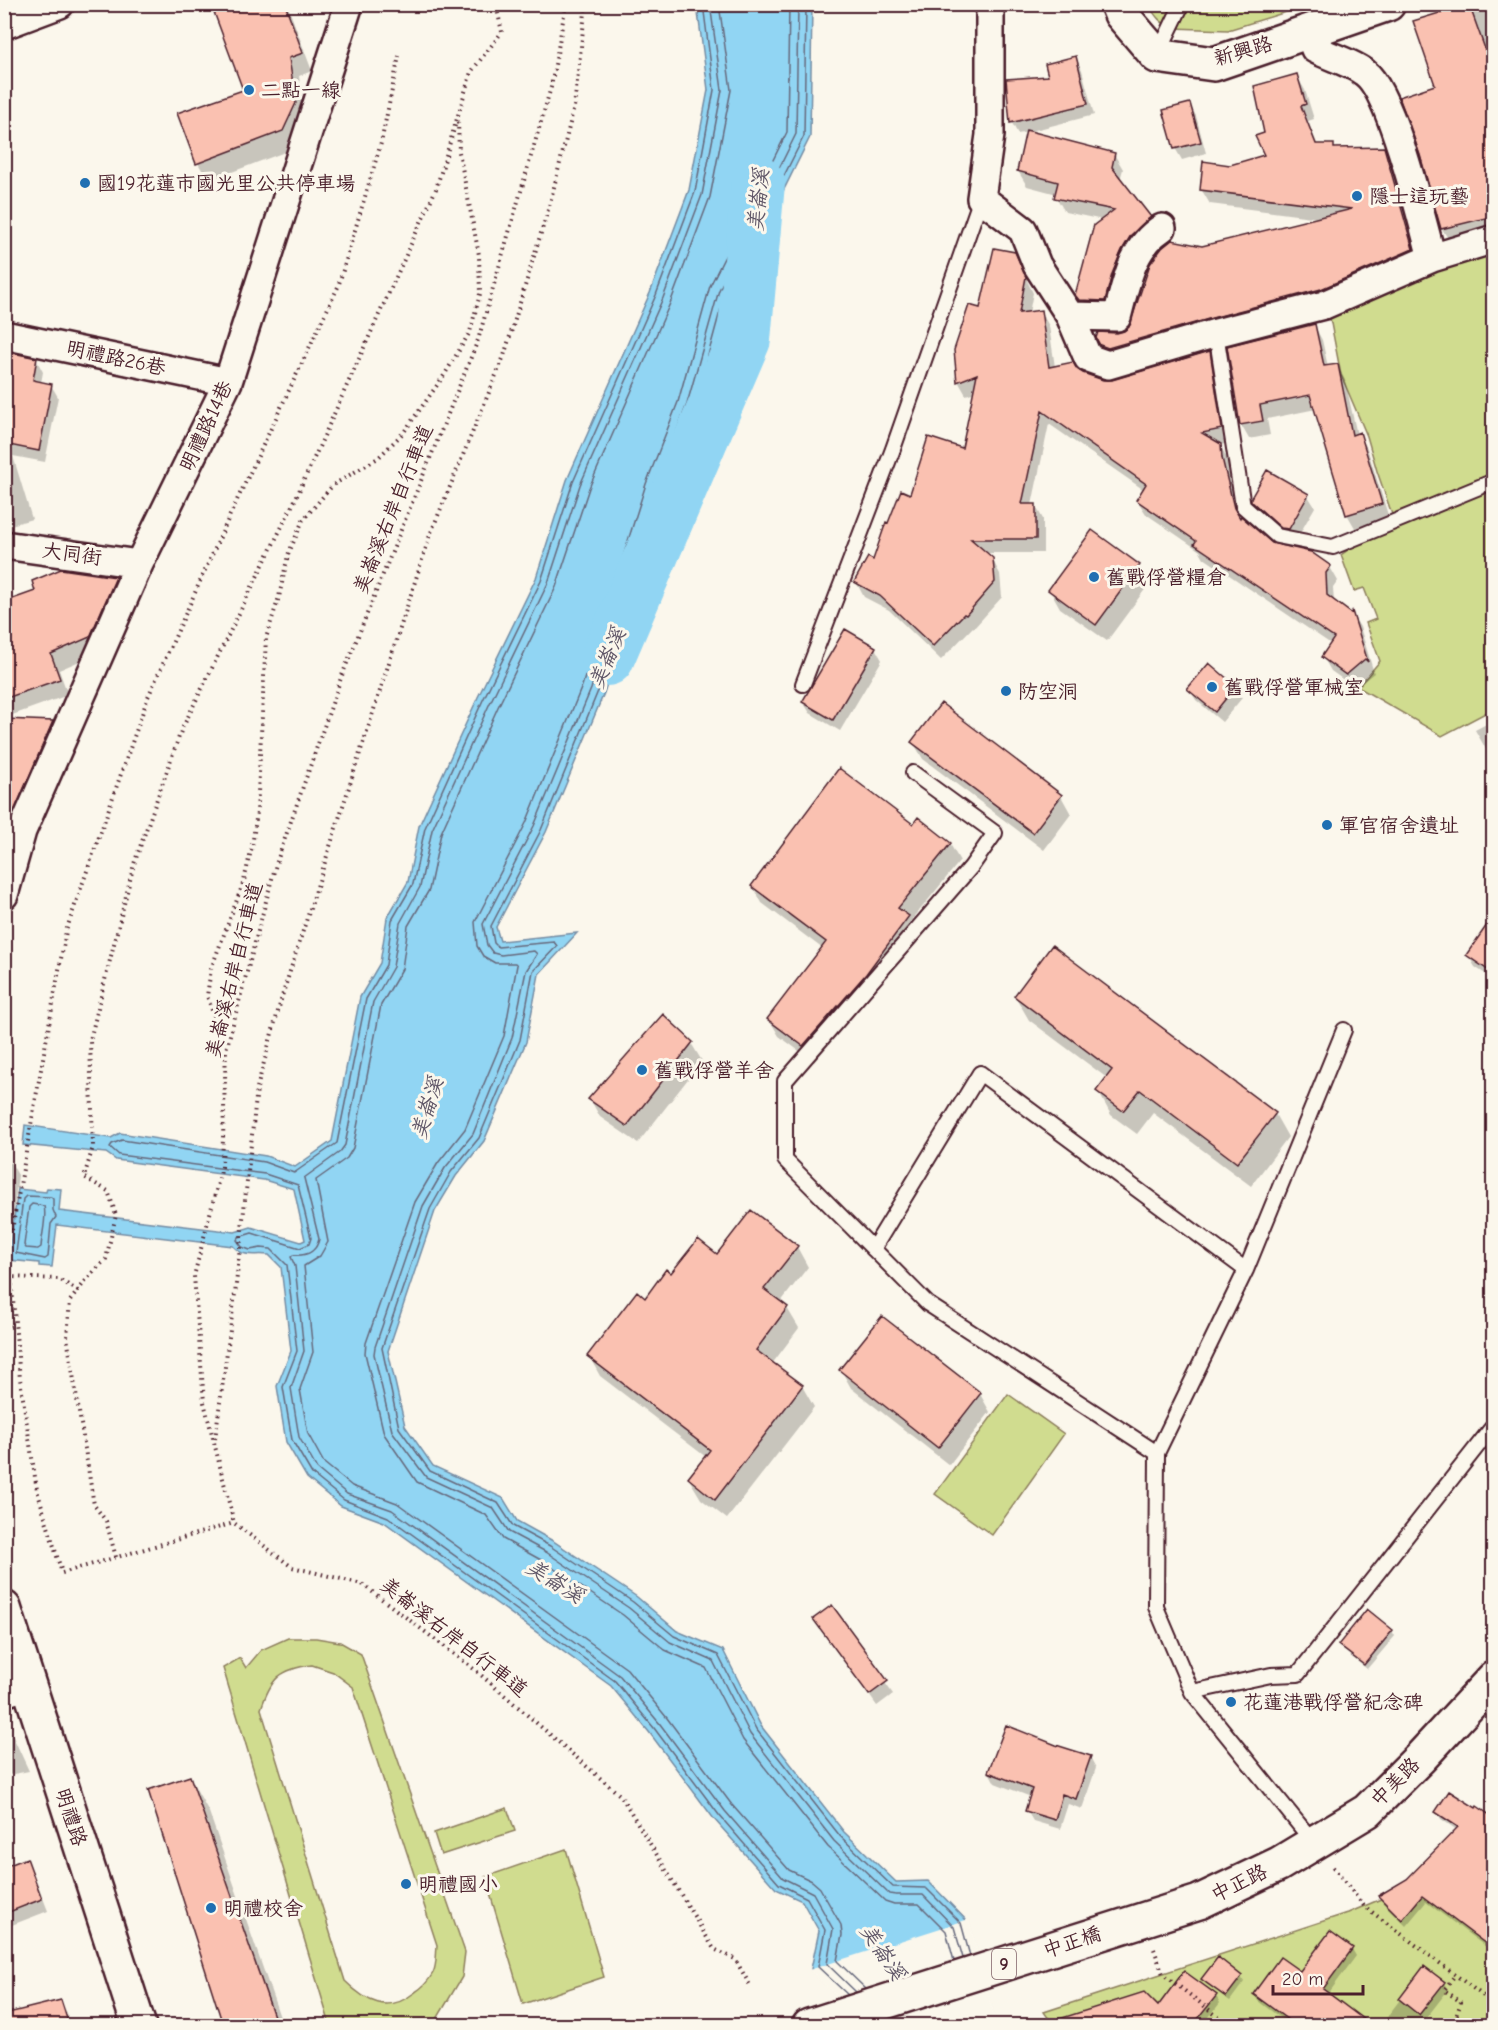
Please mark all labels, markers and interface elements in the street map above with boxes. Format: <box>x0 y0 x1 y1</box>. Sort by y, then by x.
street label: 新興路 <box>1211 31 1276 70</box>
place label: 二點一線 <box>261 79 341 102</box>
marker: 二點一線 <box>242 83 256 97</box>
water label: 美崙溪 <box>743 166 773 233</box>
place label: 國19花蓮市國光里公共停車場 <box>97 172 356 195</box>
marker: 國19花蓮市國光里公共停車場 <box>78 176 92 190</box>
place label: 隱士這玩藝 <box>1369 185 1469 208</box>
marker: 隱士這玩藝 <box>1350 189 1364 203</box>
street label: 明禮路26巷 <box>64 336 169 380</box>
street label: 明禮路14巷 <box>175 376 237 475</box>
street label: 美崙溪右岸自行車道 <box>349 421 437 597</box>
street label: 大同街 <box>41 538 103 570</box>
place label: 舊戰俘營糧倉 <box>1106 566 1226 589</box>
marker: 舊戰俘營糧倉 <box>1087 570 1101 584</box>
water label: 美崙溪 <box>584 623 631 692</box>
place label: 舊戰俘營軍械室 <box>1224 676 1364 699</box>
place label: 防空洞 <box>1018 680 1078 703</box>
marker: 舊戰俘營軍械室 <box>1205 680 1219 694</box>
marker: 防空洞 <box>999 684 1013 698</box>
place label: 軍官宿舍遺址 <box>1339 814 1459 837</box>
marker: 軍官宿舍遺址 <box>1320 818 1334 832</box>
street label: 美崙溪右岸自行車道 <box>201 880 267 1060</box>
place label: 舊戰俘營羊舍 <box>654 1059 774 1082</box>
marker: 舊戰俘營羊舍 <box>635 1063 649 1077</box>
water label: 美崙溪 <box>406 1073 448 1142</box>
water label: 美崙溪 <box>522 1554 589 1608</box>
street label: 美崙溪右岸自行車道 <box>376 1573 532 1701</box>
place label: 花蓮港戰俘營紀念碑 <box>1243 1691 1423 1714</box>
marker: 花蓮港戰俘營紀念碑 <box>1224 1695 1238 1709</box>
street label: 中美路 <box>1366 1752 1425 1811</box>
street label: 明禮路 <box>51 1785 92 1850</box>
street label: 中正路 <box>1207 1859 1272 1906</box>
place label: 明禮國小 <box>418 1873 498 1896</box>
marker: 明禮國小 <box>399 1877 413 1891</box>
place label: 明禮校舍 <box>223 1897 303 1920</box>
marker: 明禮校舍 <box>204 1901 218 1915</box>
water label: 美崙溪 <box>855 1919 911 1986</box>
street label: 中正橋 <box>1040 1922 1104 1962</box>
road number: 9 <box>992 1949 1016 1979</box>
scale bar <box>1273 1958 1363 1996</box>
text: 20 m <box>1282 1969 1323 1990</box>

